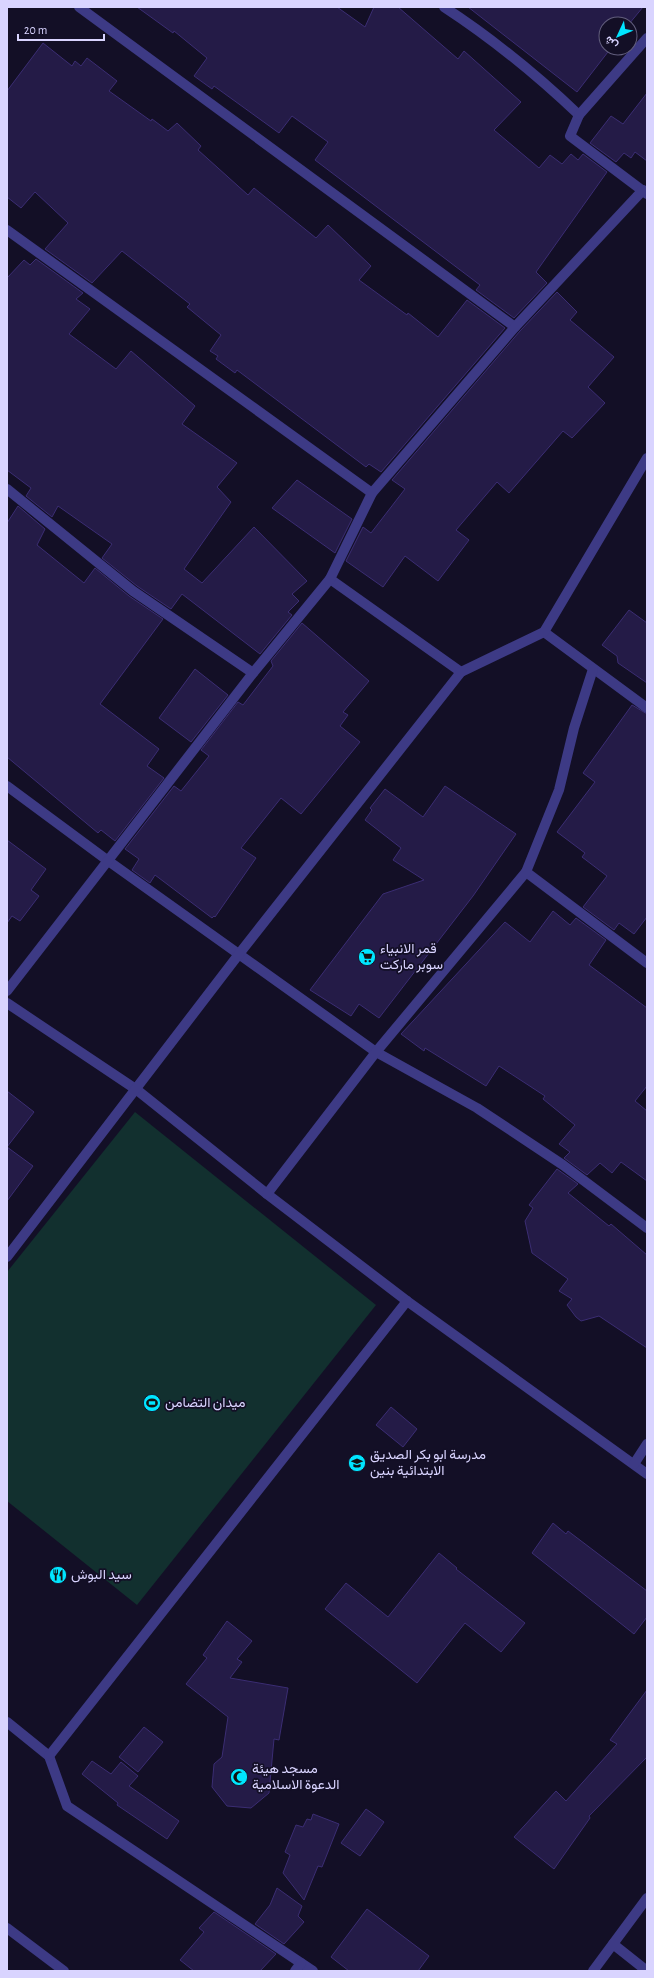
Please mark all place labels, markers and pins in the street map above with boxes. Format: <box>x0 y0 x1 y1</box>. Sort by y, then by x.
place label: قمر الانبياء سوبر ماركت <box>380 942 443 973</box>
supermarket icon: قمر الانبياء سوبر ماركت <box>357 947 377 967</box>
sports icon: ميدان التضامن <box>142 1393 162 1413</box>
place label: ميدان التضامن <box>165 1396 246 1411</box>
place label: مدرسة ابو بكر الصديق الابتدائية بنين <box>370 1448 486 1479</box>
school or university icon: مدرسة ابو بكر الصديق الابتدائية بنين <box>347 1453 367 1473</box>
restaurant icon: سيد البوش <box>48 1565 68 1585</box>
place label: سيد البوش <box>71 1568 132 1583</box>
place label: مسجد هيئة الدعوة الاسلامية <box>252 1762 340 1793</box>
mosque icon: مسجد هيئة الدعوة الاسلامية <box>229 1767 249 1787</box>

